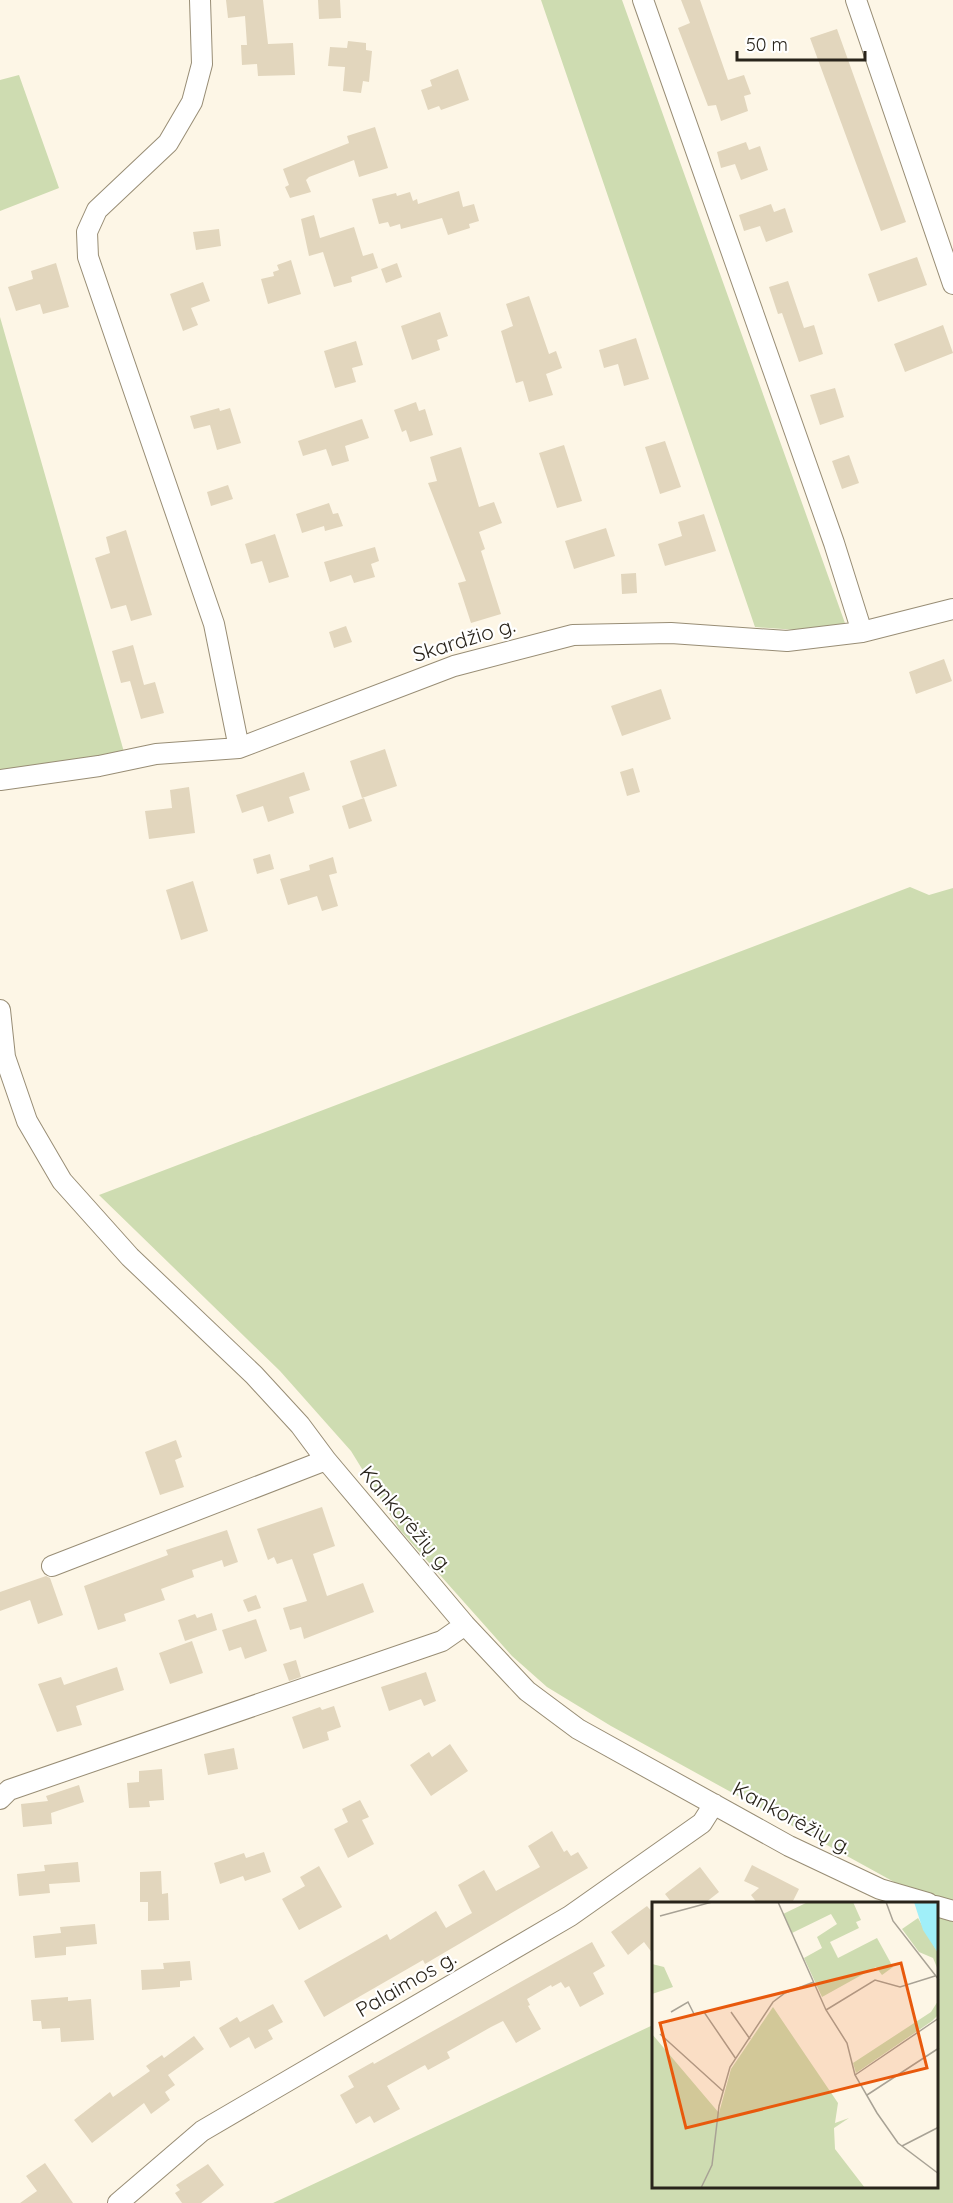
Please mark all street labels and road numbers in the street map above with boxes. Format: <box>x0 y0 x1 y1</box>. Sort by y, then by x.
street label: Skardžio g. <box>409 611 518 667</box>
street label: Kankorėžių g. <box>355 1460 459 1577</box>
street label: Kankorėžių g. <box>728 1775 856 1859</box>
street label: Palaimos g. <box>351 1944 460 2022</box>

